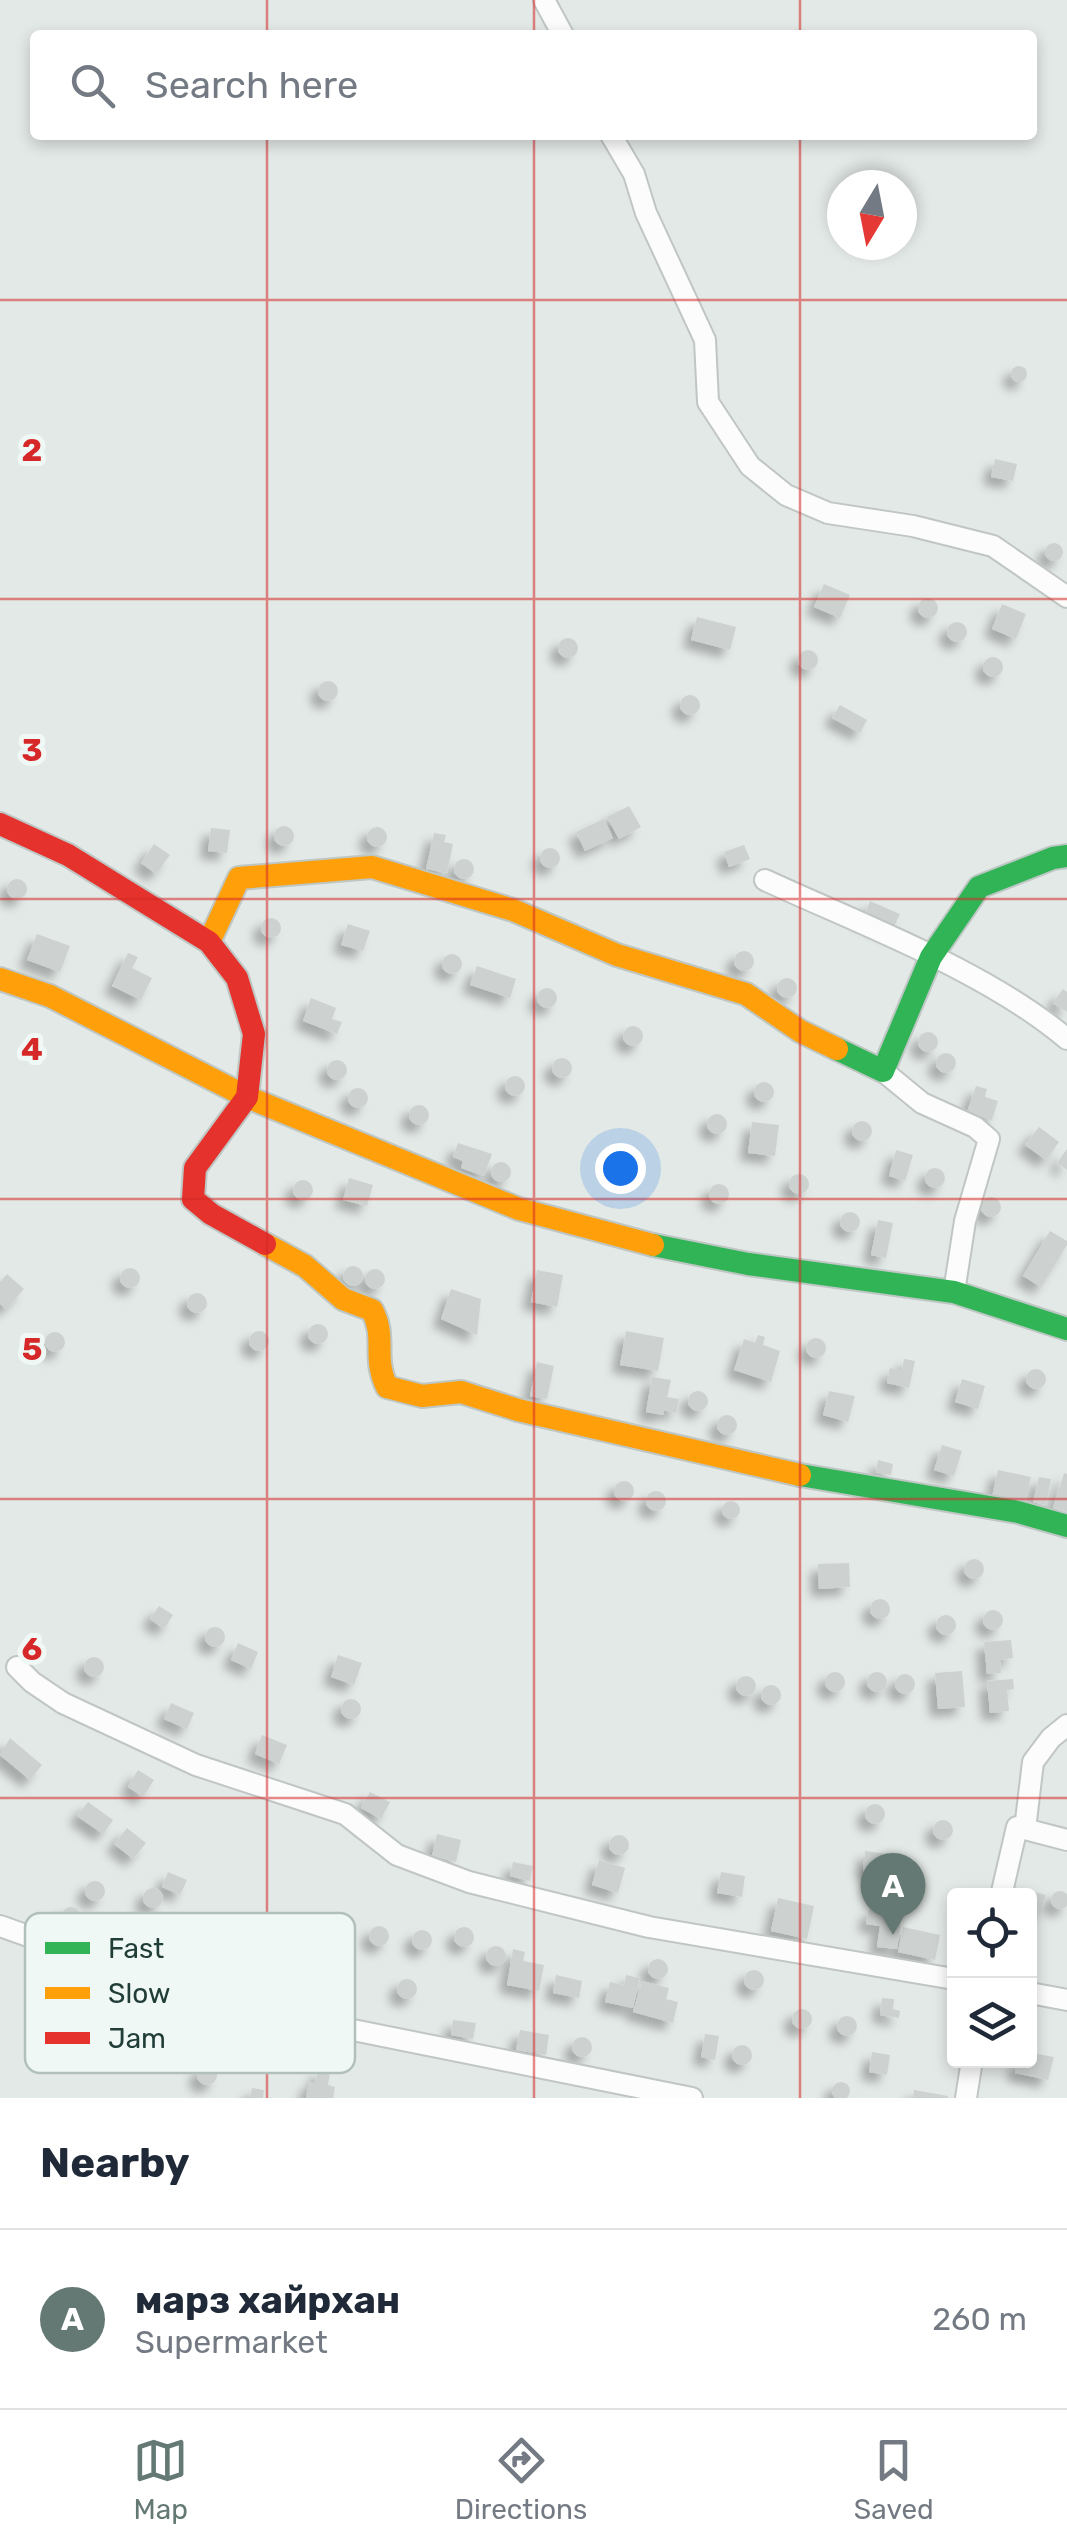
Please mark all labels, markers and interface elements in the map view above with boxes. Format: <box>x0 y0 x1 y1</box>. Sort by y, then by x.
search box <box>30 30 1037 140</box>
icon: search <box>65 58 120 113</box>
text: Search here <box>145 62 358 108</box>
north arrow <box>827 170 917 260</box>
text: 2 <box>22 431 42 469</box>
text: 3 <box>21 731 43 769</box>
text: 4 <box>21 1030 43 1068</box>
your location <box>595 1143 646 1194</box>
text: 5 <box>22 1330 42 1368</box>
text: 6 <box>22 1630 42 1668</box>
pin: A <box>860 1852 926 1935</box>
map controls <box>947 1888 1037 2068</box>
button: locate <box>947 1888 1037 1978</box>
legend <box>25 1913 355 2073</box>
text: Fast <box>108 1932 164 1965</box>
text: Slow <box>108 1977 170 2010</box>
button: layers <box>947 1978 1037 2068</box>
text: Jam <box>108 2022 166 2055</box>
text: Nearby <box>40 2138 190 2188</box>
text: марз хайрхан <box>135 2277 400 2323</box>
text: A <box>61 2300 84 2338</box>
text: 260 m <box>932 2300 1027 2338</box>
text: Supermarket <box>135 2323 328 2361</box>
tab: Map <box>133 2433 188 2526</box>
tab: Directions <box>455 2433 587 2526</box>
tab: Saved <box>854 2433 934 2526</box>

